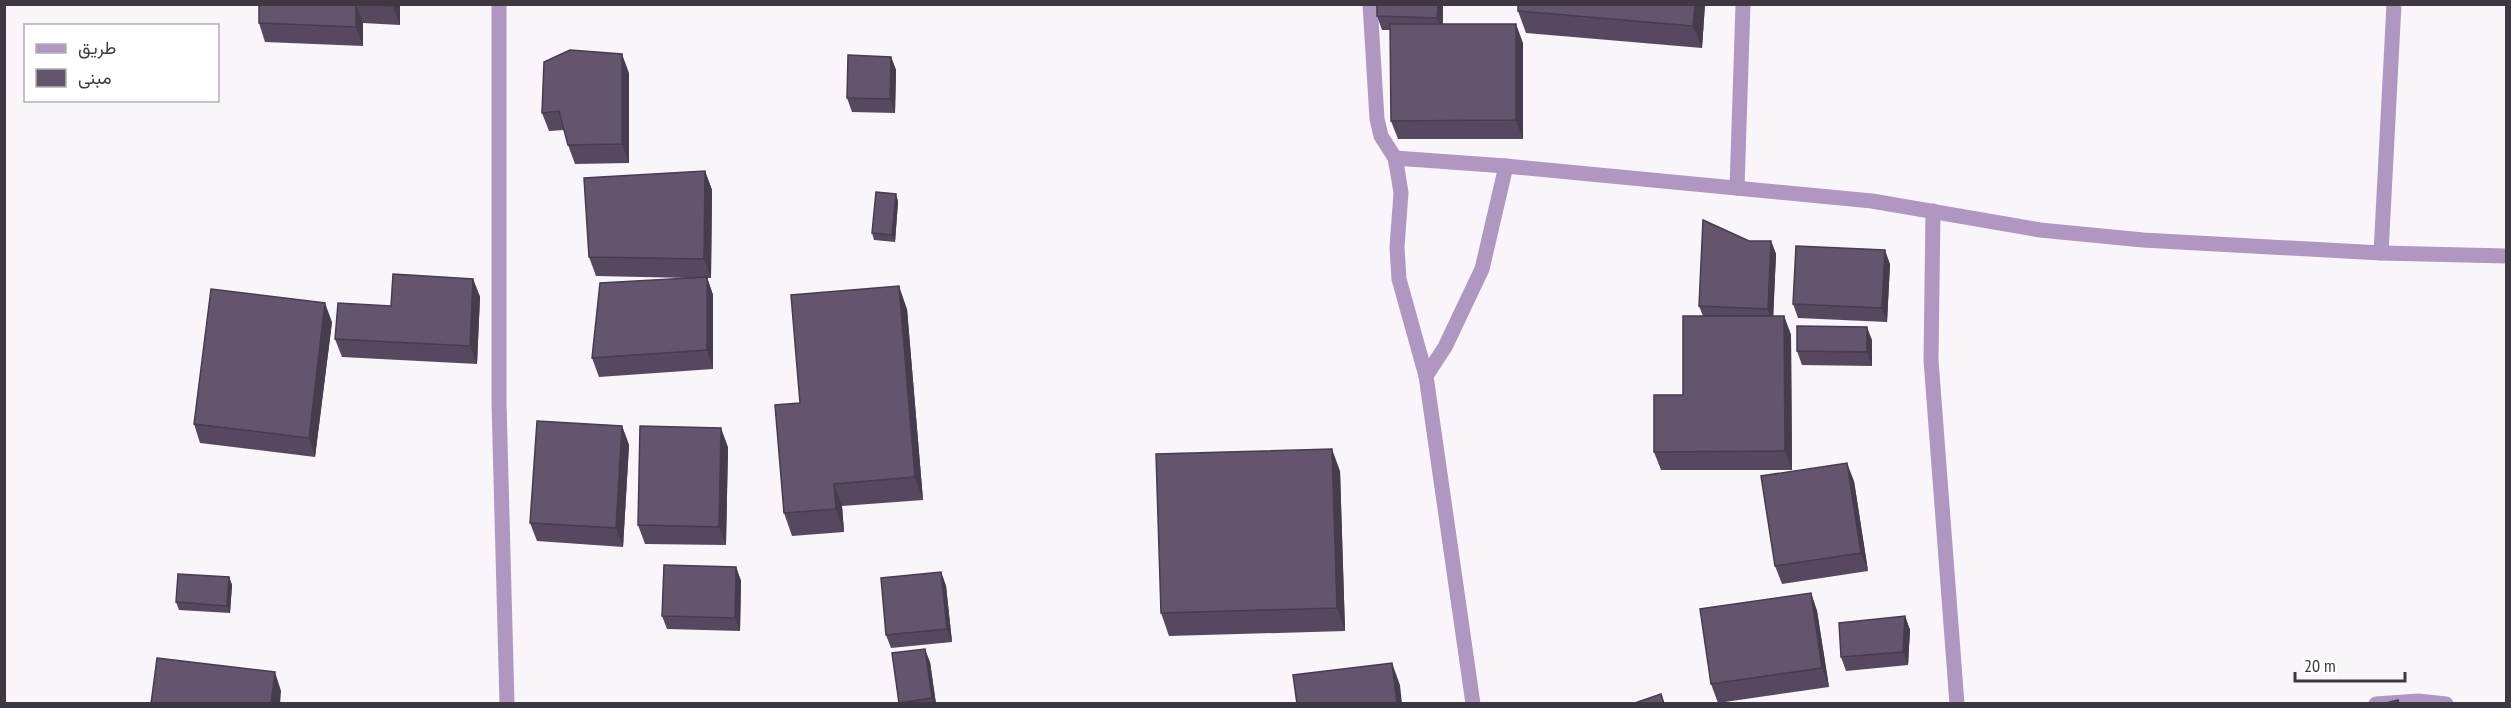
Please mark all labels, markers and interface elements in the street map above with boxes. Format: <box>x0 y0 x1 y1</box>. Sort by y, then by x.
legend <box>24 24 219 102</box>
text: طريق <box>78 36 116 59</box>
text: مبنى <box>78 66 112 89</box>
scale bar <box>2295 645 2404 683</box>
text: 20 m <box>2304 654 2336 677</box>

